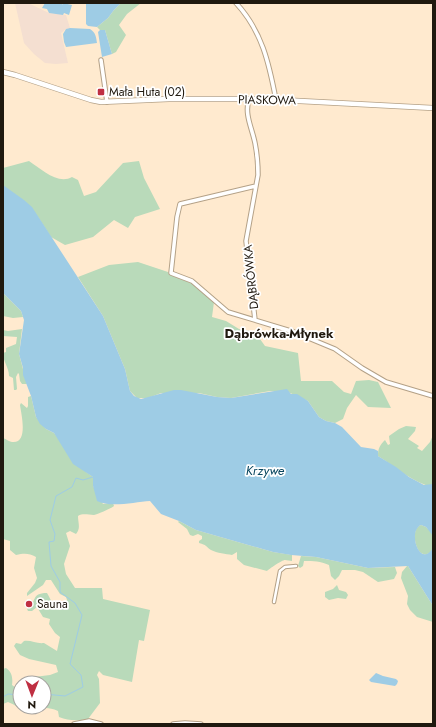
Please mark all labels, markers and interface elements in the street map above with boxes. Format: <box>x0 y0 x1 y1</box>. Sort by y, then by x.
place label: Mała Huta (02) <box>109 83 185 101</box>
marker: Mała Huta (02) <box>96 87 106 97</box>
street label: PIASKOWA <box>238 90 296 110</box>
street label: DĄBRÓWKA <box>239 244 263 310</box>
district label: Dąbrówka-Młynek <box>225 324 334 343</box>
water label: Krzywe <box>246 461 285 480</box>
place label: Sauna <box>37 595 68 613</box>
marker: Sauna <box>24 599 34 609</box>
north arrow <box>12 675 52 715</box>
text: N <box>27 697 36 713</box>

